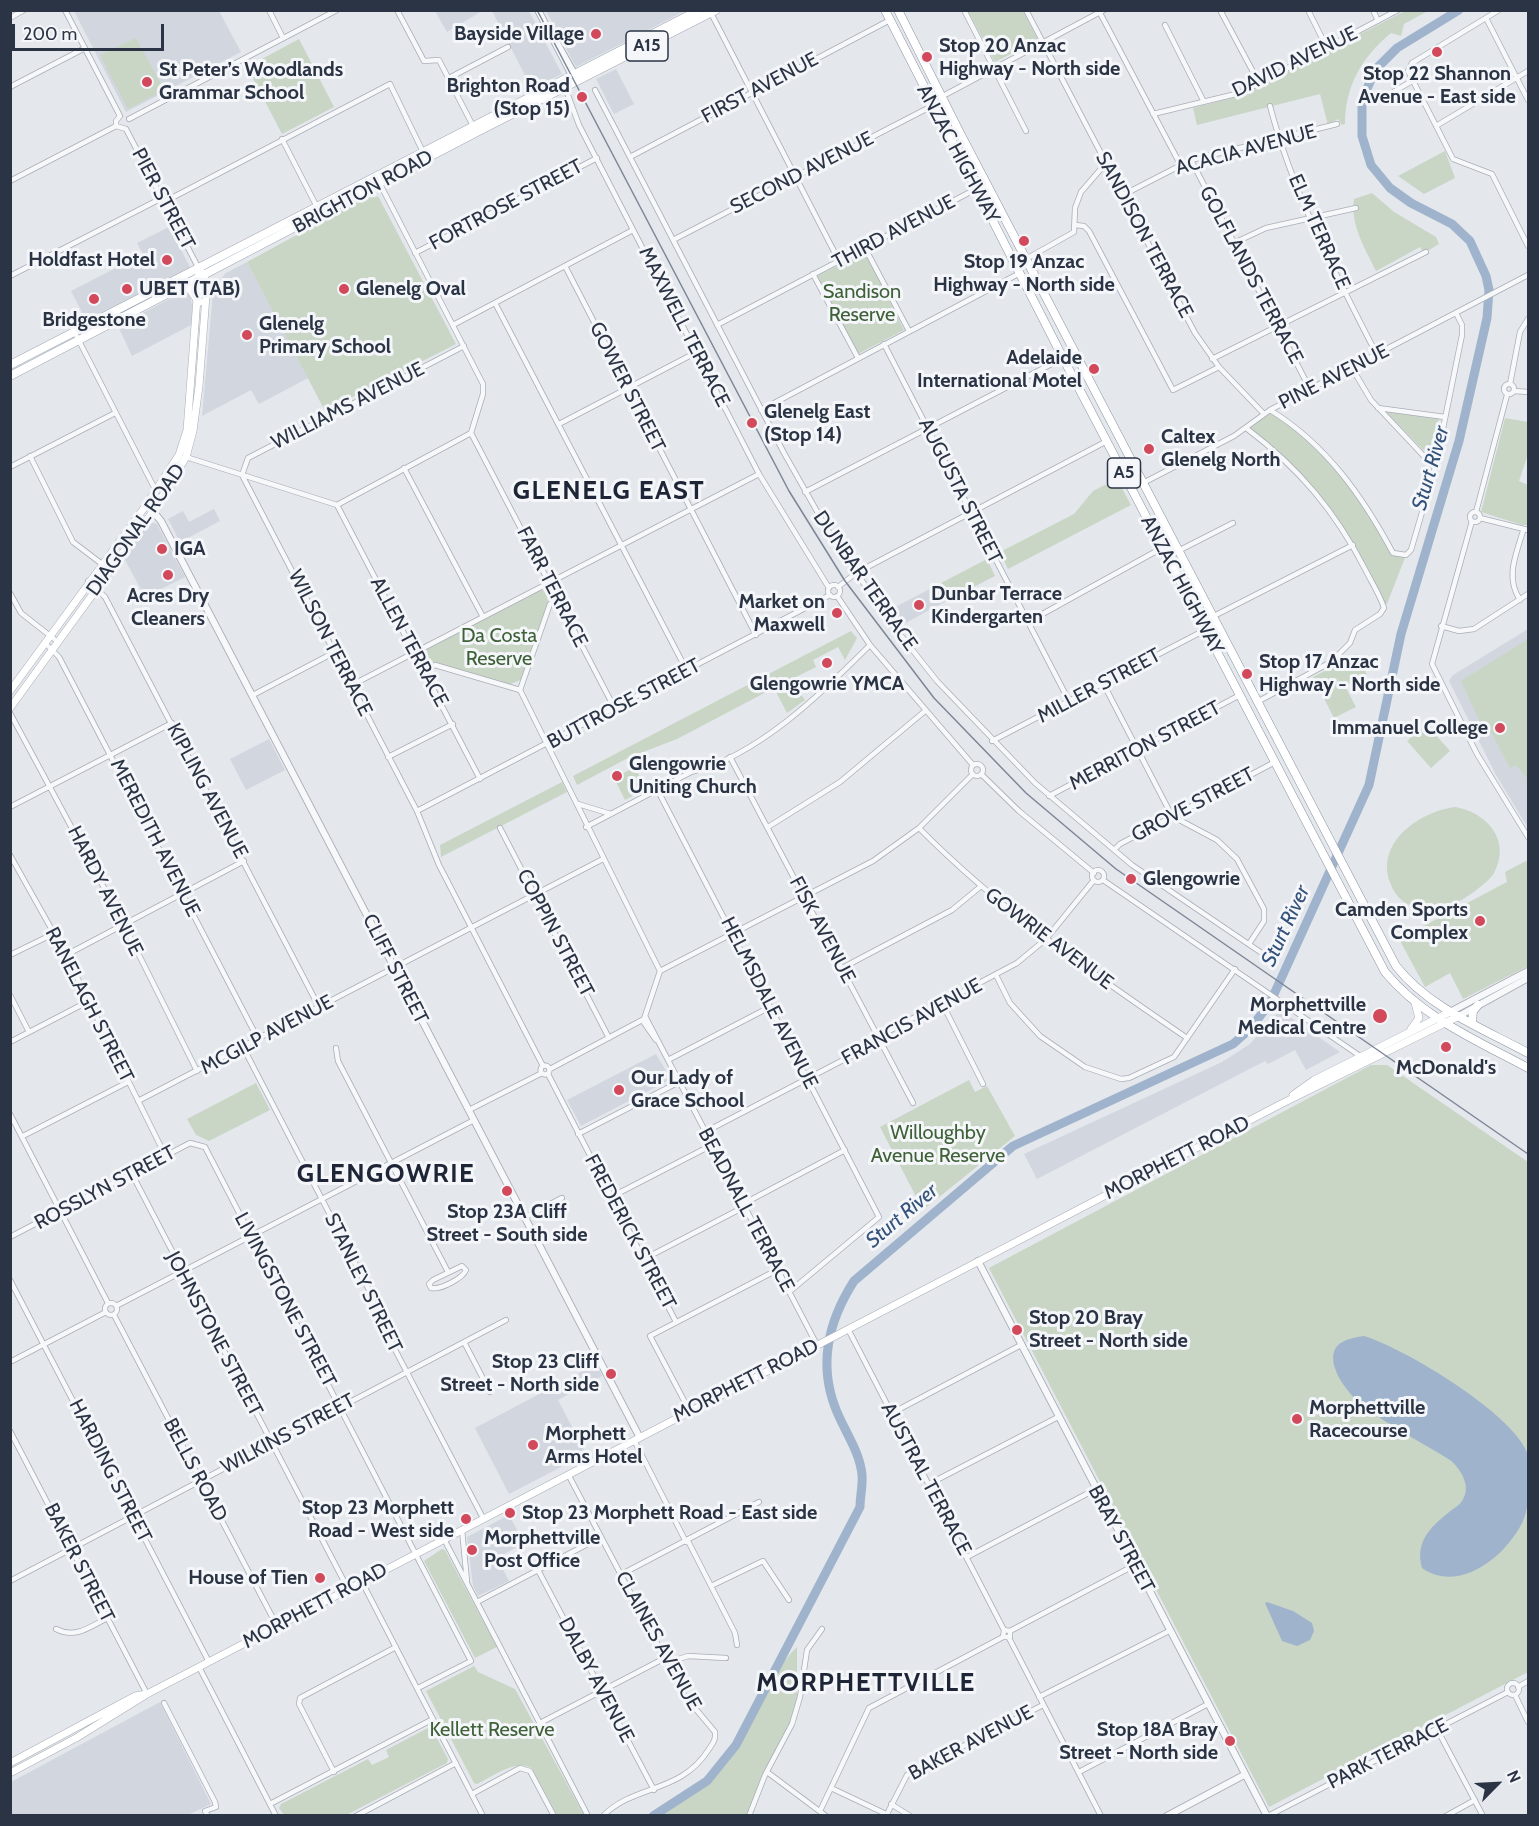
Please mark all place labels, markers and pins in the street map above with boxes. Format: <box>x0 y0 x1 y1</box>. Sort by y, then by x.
place label: Bayside Village <box>454 22 584 46</box>
marker: Bayside Village <box>589 27 603 41</box>
place label: Stop 20 Anzac Highway - North side <box>939 34 1120 81</box>
marker: Stop 22 Shannon Avenue - East side <box>1430 45 1444 59</box>
marker: Stop 20 Anzac Highway - North side <box>920 50 934 64</box>
place label: St Peter’s Woodlands Grammar School <box>159 58 343 105</box>
place label: Stop 22 Shannon Avenue - East side <box>1358 62 1516 109</box>
place label: Brighton Road (Stop 15) <box>447 74 570 121</box>
marker: St Peter’s Woodlands Grammar School <box>140 75 154 89</box>
marker: Brighton Road (Stop 15) <box>575 90 589 104</box>
marker: Stop 19 Anzac Highway - North side <box>1017 234 1031 248</box>
place label: Holdfast Hotel <box>28 248 155 272</box>
place label: Stop 19 Anzac Highway - North side <box>933 250 1115 297</box>
marker: Holdfast Hotel <box>160 253 174 267</box>
place label: UBET (TAB) <box>139 277 241 301</box>
place label: Glenelg Oval <box>356 277 466 301</box>
marker: UBET (TAB) <box>120 282 134 296</box>
marker: Glenelg Oval <box>337 282 351 296</box>
marker: Bridgestone <box>87 292 101 306</box>
place label: Bridgestone <box>42 308 146 332</box>
place label: Glenelg Primary School <box>259 312 391 359</box>
marker: Glenelg Primary School <box>240 328 254 342</box>
place label: Adelaide International Motel <box>917 346 1082 393</box>
marker: Adelaide International Motel <box>1087 362 1101 376</box>
place label: Glenelg East (Stop 14) <box>764 400 870 447</box>
marker: Glenelg East (Stop 14) <box>745 416 759 430</box>
place label: Caltex Glenelg North <box>1161 425 1280 472</box>
marker: Caltex Glenelg North <box>1142 442 1156 456</box>
place label: IGA <box>174 537 205 561</box>
marker: IGA <box>155 542 169 556</box>
marker: Acres Dry Cleaners <box>161 568 175 582</box>
place label: Dunbar Terrace Kindergarten <box>931 582 1062 629</box>
place label: Acres Dry Cleaners <box>127 584 209 631</box>
place label: Market on Maxwell <box>739 590 825 637</box>
marker: Dunbar Terrace Kindergarten <box>912 598 926 612</box>
marker: Market on Maxwell <box>830 606 844 620</box>
place label: Stop 17 Anzac Highway - North side <box>1259 650 1440 697</box>
marker: Glengowrie YMCA <box>820 656 834 670</box>
marker: Stop 17 Anzac Highway - North side <box>1240 667 1254 681</box>
place label: Glengowrie YMCA <box>750 672 904 696</box>
place label: Immanuel College <box>1331 716 1488 740</box>
marker: Immanuel College <box>1493 721 1507 735</box>
place label: Glengowrie Uniting Church <box>629 752 757 799</box>
marker: Glengowrie Uniting Church <box>610 769 624 783</box>
place label: Glengowrie <box>1143 867 1240 891</box>
marker: Glengowrie <box>1124 872 1138 886</box>
place label: Camden Sports Complex <box>1335 898 1468 945</box>
marker: Camden Sports Complex <box>1473 914 1487 928</box>
place label: Morphettville Medical Centre <box>1237 993 1366 1040</box>
marker: Morphettville Medical Centre <box>1371 1007 1389 1025</box>
marker: McDonald's <box>1439 1040 1453 1054</box>
place label: McDonald's <box>1396 1056 1496 1080</box>
place label: Our Lady of Grace School <box>631 1066 744 1113</box>
marker: Our Lady of Grace School <box>612 1083 626 1097</box>
marker: Stop 23A Cliff Street - South side <box>500 1184 514 1198</box>
place label: Stop 23A Cliff Street - South side <box>427 1200 587 1247</box>
place label: Stop 20 Bray Street - North side <box>1029 1306 1188 1353</box>
marker: Stop 20 Bray Street - North side <box>1010 1323 1024 1337</box>
place label: Stop 23 Cliff Street - North side <box>440 1350 599 1397</box>
marker: Stop 23 Cliff Street - North side <box>604 1367 618 1381</box>
place label: Morphettville Racecourse <box>1309 1396 1425 1443</box>
marker: Morphettville Racecourse <box>1290 1412 1304 1426</box>
place label: Morphett Arms Hotel <box>545 1422 642 1469</box>
marker: Morphett Arms Hotel <box>526 1438 540 1452</box>
place label: Stop 23 Morphett Road - West side <box>302 1496 454 1543</box>
place label: Stop 23 Morphett Road - East side <box>522 1501 817 1525</box>
marker: Stop 23 Morphett Road - East side <box>503 1506 517 1520</box>
marker: Stop 23 Morphett Road - West side <box>459 1512 473 1526</box>
place label: Morphettville Post Office <box>484 1526 600 1573</box>
marker: Morphettville Post Office <box>465 1543 479 1557</box>
place label: House of Tien <box>188 1566 308 1590</box>
marker: House of Tien <box>313 1571 327 1585</box>
place label: Stop 18A Bray Street - North side <box>1059 1718 1218 1765</box>
marker: Stop 18A Bray Street - North side <box>1223 1734 1237 1748</box>

